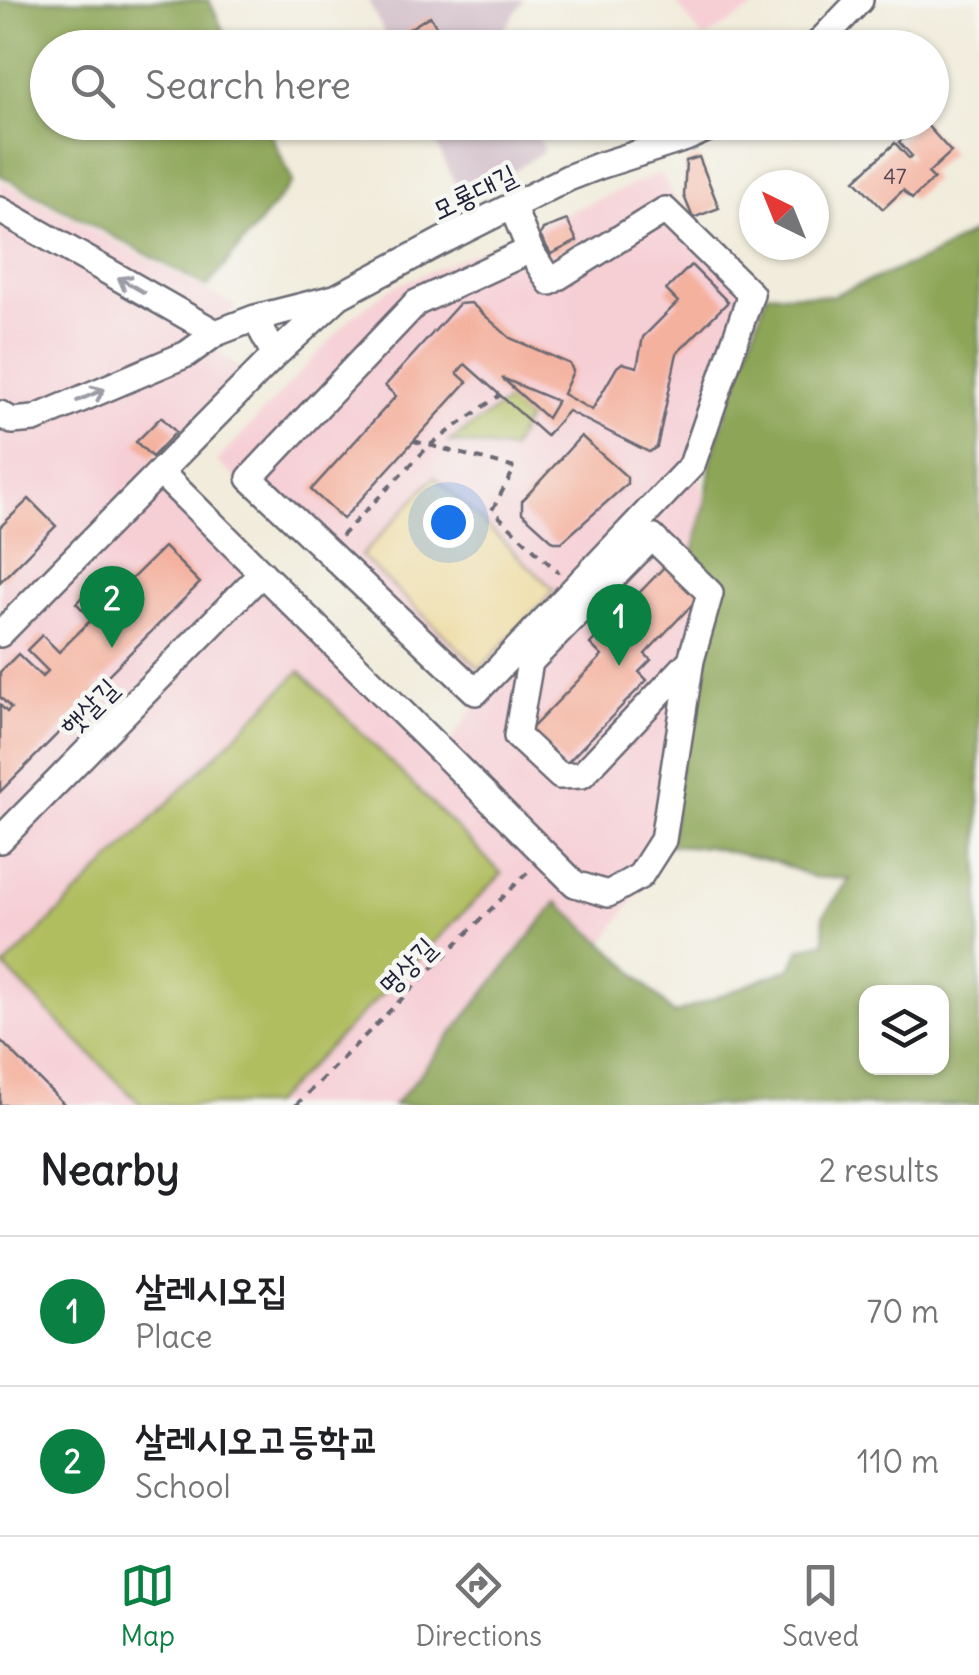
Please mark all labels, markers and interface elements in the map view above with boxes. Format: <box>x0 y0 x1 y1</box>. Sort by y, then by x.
search box <box>30 30 949 140</box>
icon: search <box>65 58 120 113</box>
text: Search here <box>145 62 351 109</box>
street label: 모룡대길 <box>426 156 522 228</box>
house number: 47 <box>883 162 907 190</box>
north arrow <box>739 170 829 260</box>
one-way arrow <box>117 274 147 294</box>
one-way arrow <box>75 385 106 403</box>
your location <box>423 497 474 548</box>
pin: 2 <box>80 566 144 648</box>
pin: 1 <box>586 584 652 666</box>
street label: 햇살길 <box>52 670 126 744</box>
street label: 명상길 <box>370 929 444 1003</box>
map controls <box>859 985 949 1075</box>
button: layers <box>859 985 949 1075</box>
text: Nearby <box>40 1144 179 1196</box>
text: 2 results <box>819 1150 939 1191</box>
text: 살레시오집 <box>135 1266 288 1313</box>
text: 1 <box>66 1291 79 1332</box>
text: 70 m <box>867 1291 939 1332</box>
text: Place <box>135 1316 212 1357</box>
text: 살레시오고등학교 <box>135 1416 380 1463</box>
text: 2 <box>64 1441 81 1482</box>
text: 110 m <box>857 1441 939 1482</box>
text: School <box>135 1466 231 1507</box>
tab: Map <box>120 1558 175 1654</box>
tab: Directions <box>415 1558 542 1654</box>
tab: Saved <box>782 1558 859 1654</box>

